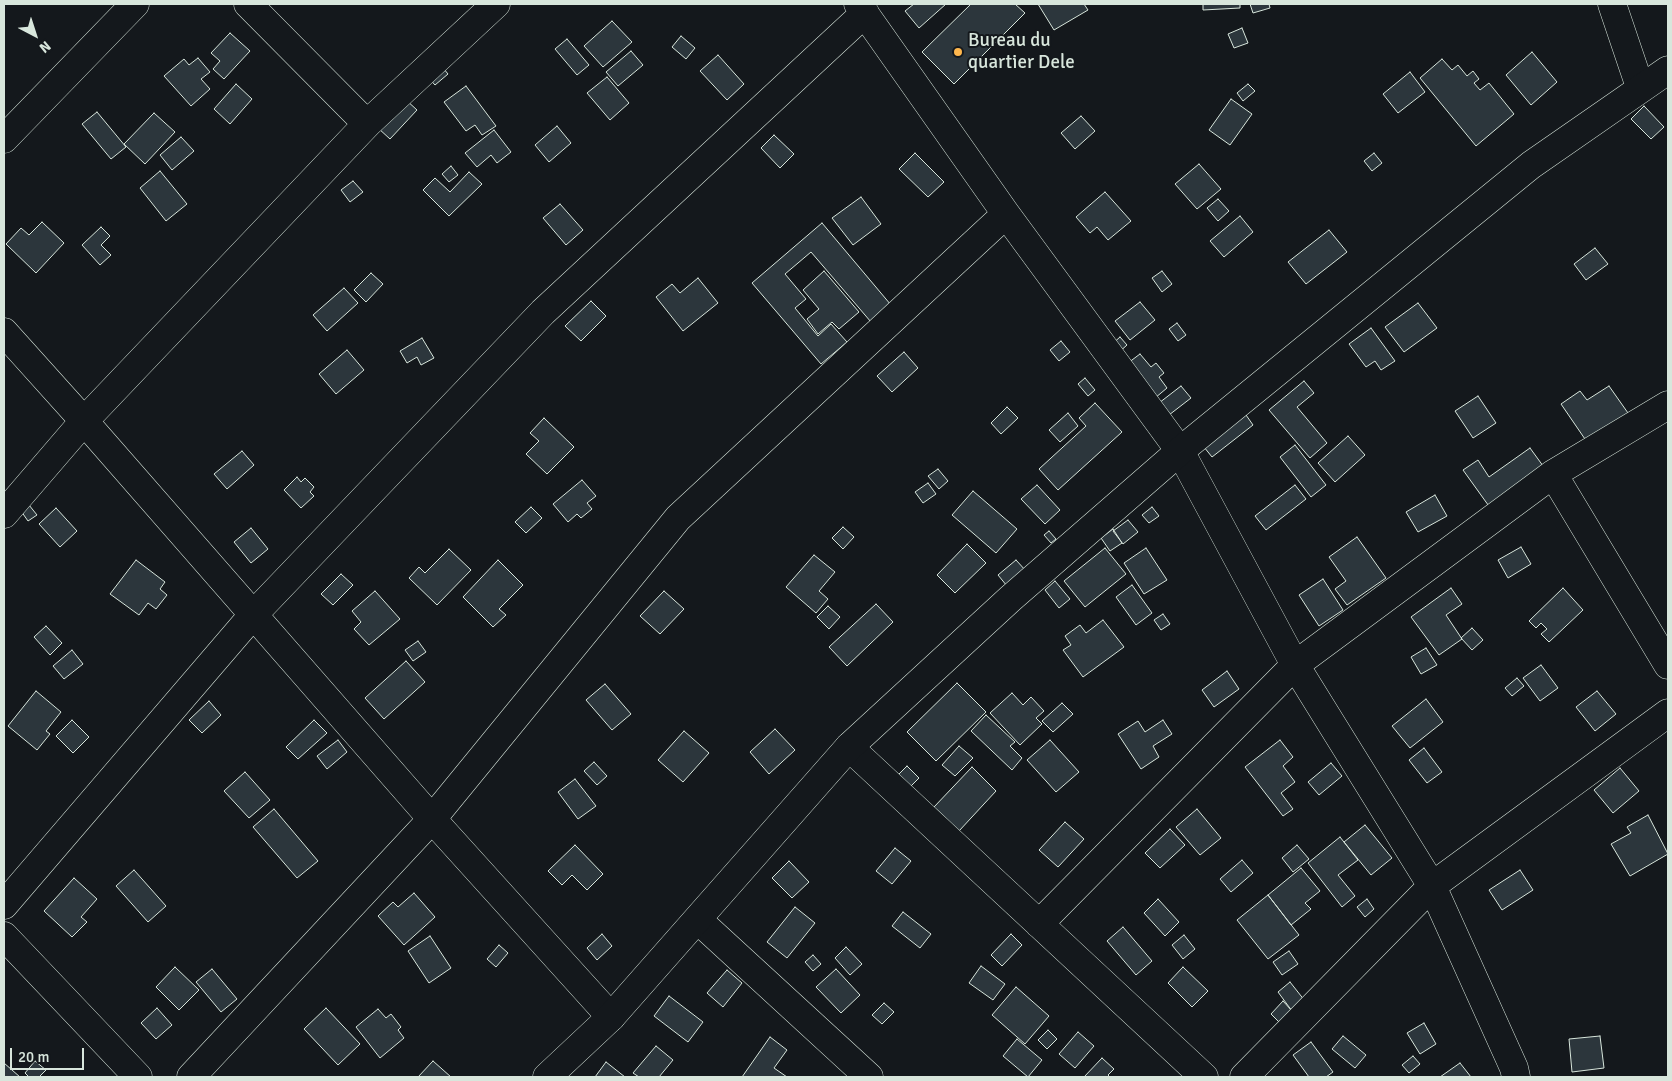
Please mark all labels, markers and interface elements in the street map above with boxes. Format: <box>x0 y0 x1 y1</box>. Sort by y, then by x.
north arrow <box>10 10 60 60</box>
place label: Bureau du quartier Dele <box>968 30 1075 74</box>
text: N <box>36 37 54 57</box>
marker: Bureau du quartier Dele <box>952 46 964 58</box>
scale bar <box>12 1038 86 1070</box>
text: 20 m <box>18 1048 49 1066</box>

